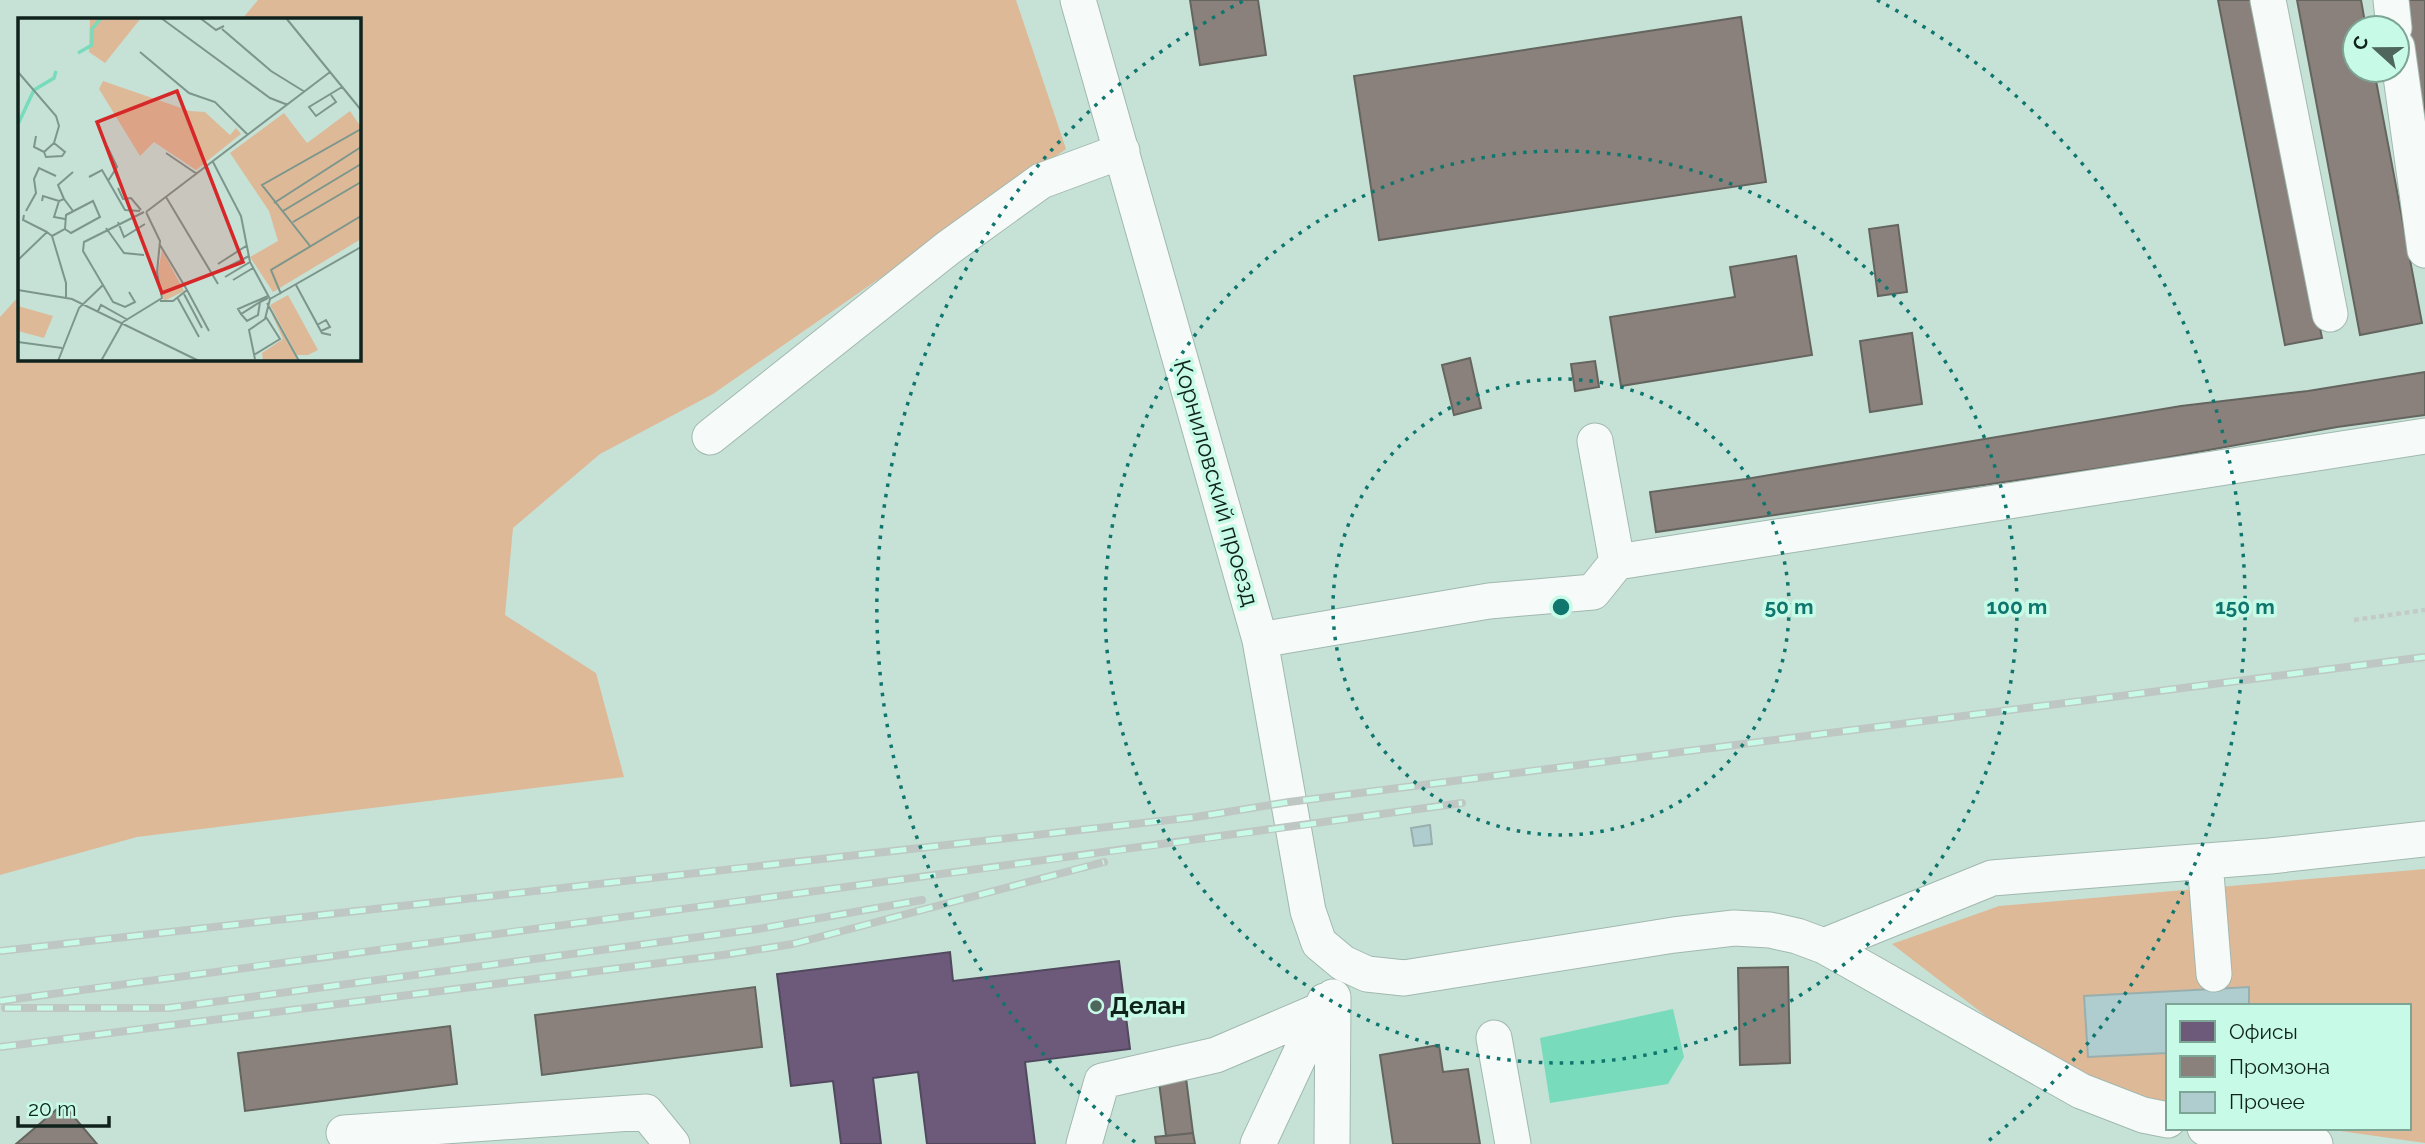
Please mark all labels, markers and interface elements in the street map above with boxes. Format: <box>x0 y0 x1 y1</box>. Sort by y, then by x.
north arrow <box>2341 14 2411 84</box>
inset map <box>18 18 360 360</box>
text: С <box>2348 33 2373 53</box>
street label: Корниловский проезд <box>1167 356 1266 609</box>
text: 50 m <box>1764 594 1814 619</box>
text: 100 m <box>1987 594 2047 619</box>
text: 150 m <box>2215 594 2275 619</box>
centre of rings <box>1549 595 1573 619</box>
place label: Делан <box>1110 991 1186 1020</box>
marker: Делан <box>1088 998 1104 1014</box>
legend <box>2166 1004 2411 1130</box>
text: Офисы <box>2229 1019 2298 1044</box>
text: Промзона <box>2229 1054 2330 1079</box>
scale bar <box>18 1084 108 1128</box>
text: Прочее <box>2229 1089 2305 1114</box>
text: 20 m <box>28 1096 76 1121</box>

